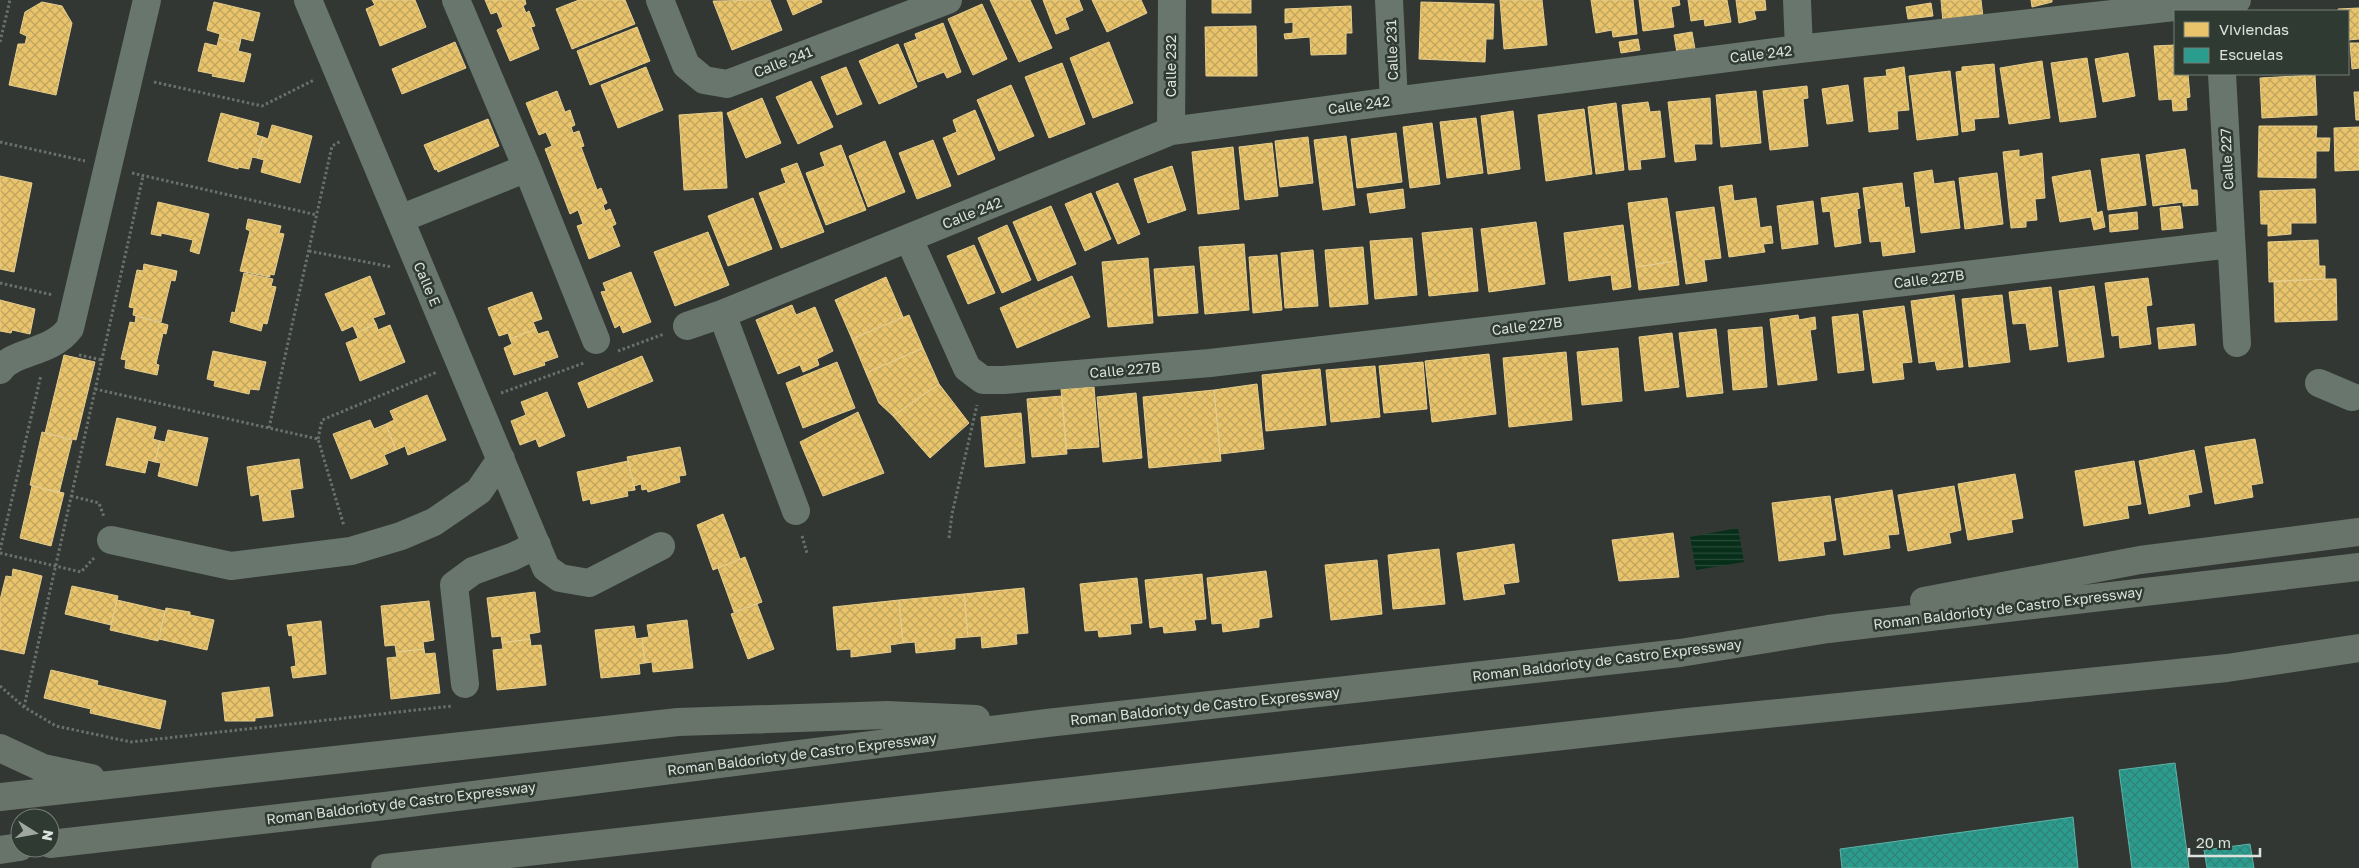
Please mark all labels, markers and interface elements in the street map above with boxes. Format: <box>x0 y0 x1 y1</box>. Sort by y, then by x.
legend <box>2174 10 2349 75</box>
street label: Calle 231 <box>1382 19 1401 81</box>
text: Viviendas <box>2219 20 2289 38</box>
street label: Calle 232 <box>1162 35 1179 97</box>
street label: Calle 242 <box>1729 41 1793 66</box>
street label: Calle 241 <box>751 43 815 80</box>
text: Escuelas <box>2219 45 2283 63</box>
street label: Calle 242 <box>1327 92 1391 117</box>
street label: Calle 227 <box>2216 128 2237 190</box>
street label: Calle 242 <box>940 193 1004 232</box>
street label: Calle E <box>411 259 444 308</box>
street label: Calle 227B <box>1893 266 1965 291</box>
street label: Calle 227B <box>1491 313 1563 338</box>
street label: Calle 227B <box>1089 358 1161 381</box>
street label: Roman Baldorioty de Castro Expressway <box>1872 583 2144 632</box>
street label: Roman Baldorioty de Castro Expressway <box>1471 635 1743 684</box>
street label: Roman Baldorioty de Castro Expressway <box>1069 683 1341 728</box>
street label: Roman Baldorioty de Castro Expressway <box>666 729 938 778</box>
street label: Roman Baldorioty de Castro Expressway <box>265 778 537 827</box>
north arrow <box>10 808 60 858</box>
scale bar <box>2189 826 2260 858</box>
text: N <box>39 829 58 842</box>
text: 20 m <box>2196 833 2231 851</box>

